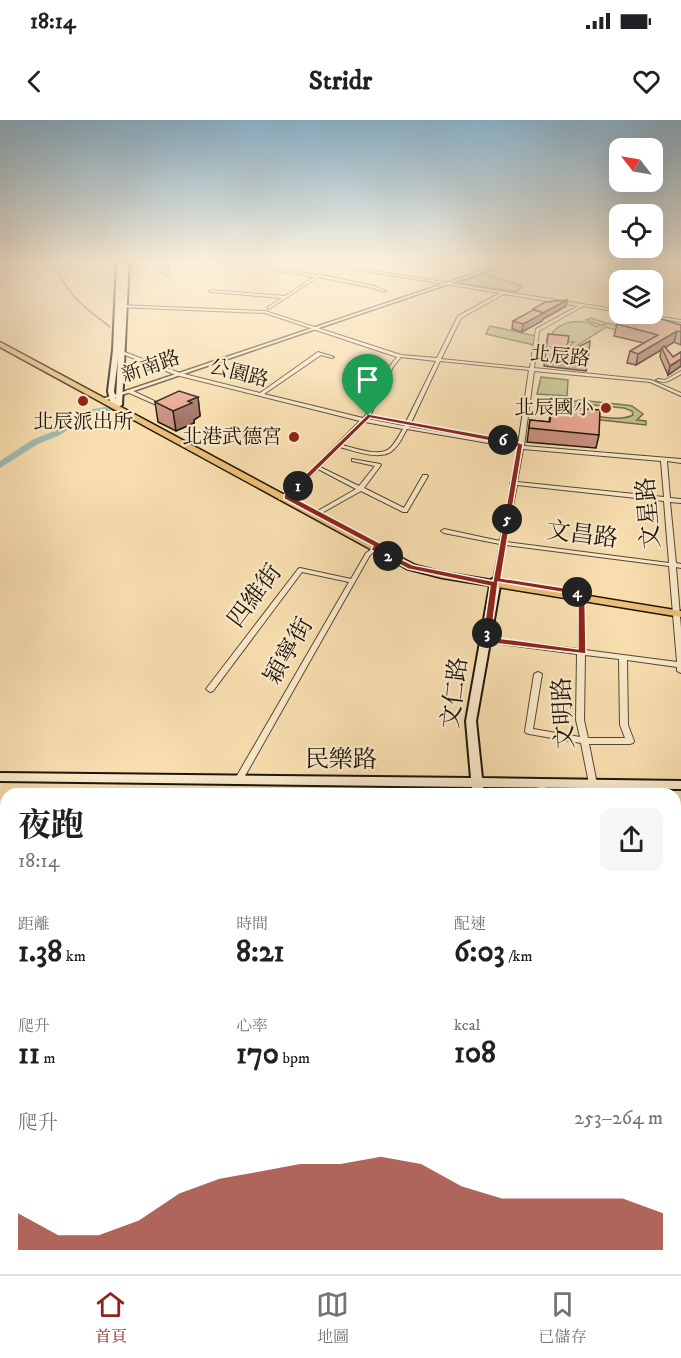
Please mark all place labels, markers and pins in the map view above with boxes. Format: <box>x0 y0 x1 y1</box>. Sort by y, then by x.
pin <box>342 354 393 416</box>
marker: 北辰派出所 <box>76 394 90 408</box>
place label: 北辰國小 <box>514 396 594 421</box>
marker: 北辰國小 <box>599 401 613 415</box>
place label: 北辰派出所 <box>33 410 133 435</box>
place label: 北港武德宮 <box>182 425 282 450</box>
pin: 6 <box>488 425 518 455</box>
marker: 北港武德宮 <box>287 430 301 444</box>
pin: 1 <box>283 471 313 501</box>
pin: 5 <box>492 504 522 534</box>
pin: 2 <box>373 541 403 571</box>
pin: 4 <box>562 577 592 607</box>
pin: 3 <box>472 618 502 648</box>

